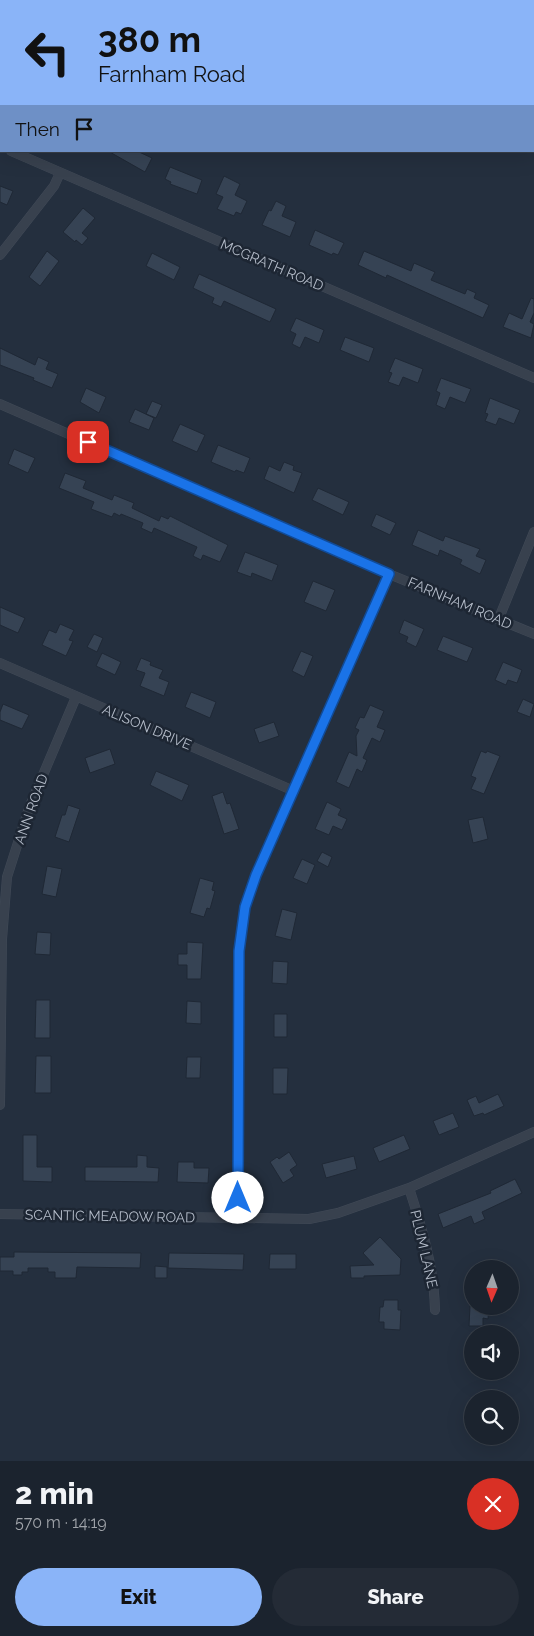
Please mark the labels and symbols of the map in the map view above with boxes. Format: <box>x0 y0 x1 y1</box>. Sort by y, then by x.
street label: MCGRATH ROAD <box>218 236 326 294</box>
pin <box>67 421 109 463</box>
street label: FARNHAM ROAD <box>406 574 514 632</box>
street label: ALISON DRIVE <box>100 701 194 753</box>
street label: ANN ROAD <box>11 772 51 846</box>
position arrow <box>211 1171 263 1223</box>
street label: SCANTIC MEADOW ROAD <box>25 1207 195 1225</box>
street label: PLUM LANE <box>407 1208 441 1290</box>
north arrow <box>464 1260 519 1315</box>

